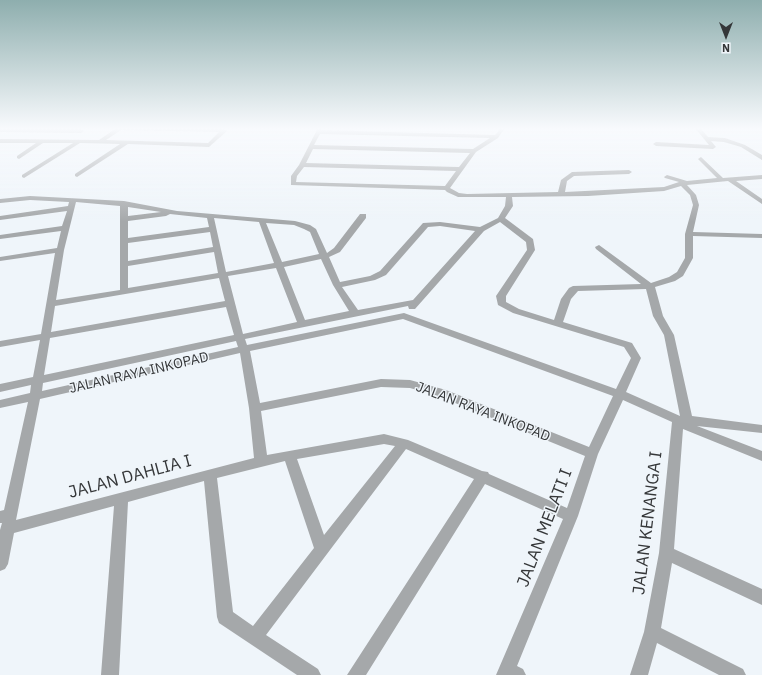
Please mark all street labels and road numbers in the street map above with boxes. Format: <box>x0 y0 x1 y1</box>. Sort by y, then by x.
street label: JALAN RAYA INKOPAD <box>68 349 210 397</box>
street label: JALAN RAYA INKOPAD <box>413 379 553 445</box>
street label: JALAN KENANGA I <box>629 450 667 596</box>
street label: JALAN DAHLIA I <box>66 451 194 503</box>
street label: JALAN MELATI I <box>513 466 577 590</box>

